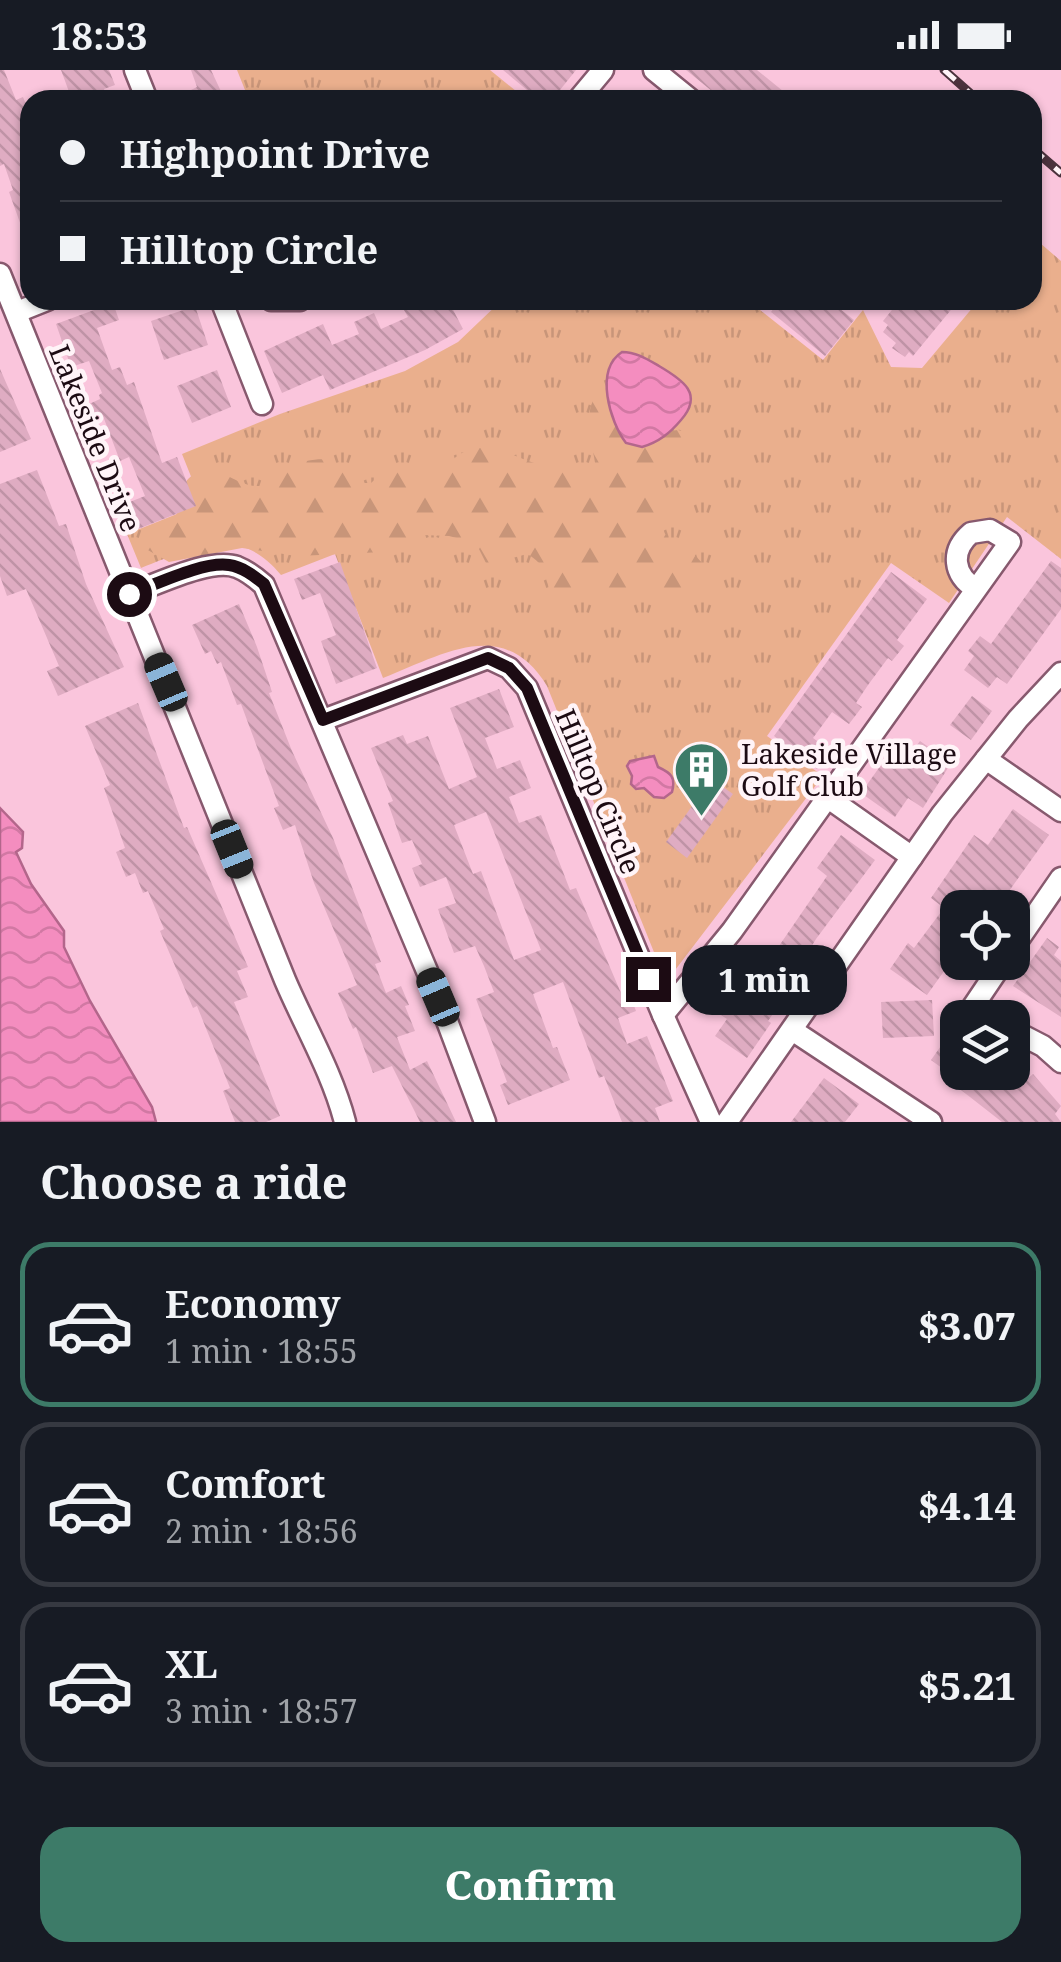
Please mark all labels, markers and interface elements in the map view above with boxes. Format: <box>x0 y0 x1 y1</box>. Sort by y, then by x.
text: 18:53 <box>50 9 147 61</box>
text: Highpoint Drive <box>120 127 430 179</box>
text: Hilltop Circle <box>120 223 378 275</box>
street label: Lakeside Drive <box>41 339 151 537</box>
route start <box>107 572 152 617</box>
car <box>140 649 192 715</box>
street label: Hilltop Circle <box>547 703 651 879</box>
place label: Lakeside Village Golf Club <box>741 734 957 804</box>
building icon: Lakeside Village Golf Club <box>672 739 732 818</box>
car <box>207 816 257 882</box>
map controls <box>940 890 1030 1090</box>
button: locate <box>940 890 1030 980</box>
callout: 1 min <box>683 944 848 1014</box>
route end <box>626 957 671 1002</box>
text: 1 min <box>719 958 810 1001</box>
car <box>412 964 464 1030</box>
button: layers <box>940 1000 1030 1090</box>
text: Choose a ride <box>40 1151 348 1212</box>
text: Economy <box>165 1277 341 1329</box>
icon: car <box>45 1280 135 1370</box>
text: $3.07 <box>918 1299 1016 1351</box>
text: 1 min · 18:55 <box>165 1329 358 1372</box>
text: Comfort <box>165 1457 325 1509</box>
icon: car <box>45 1460 135 1550</box>
text: $4.14 <box>918 1479 1016 1531</box>
text: 2 min · 18:56 <box>165 1509 358 1552</box>
text: XL <box>165 1637 218 1689</box>
icon: car <box>45 1640 135 1730</box>
text: $5.21 <box>918 1659 1016 1711</box>
text: 3 min · 18:57 <box>165 1689 358 1732</box>
button: Confirm <box>40 1827 1021 1942</box>

